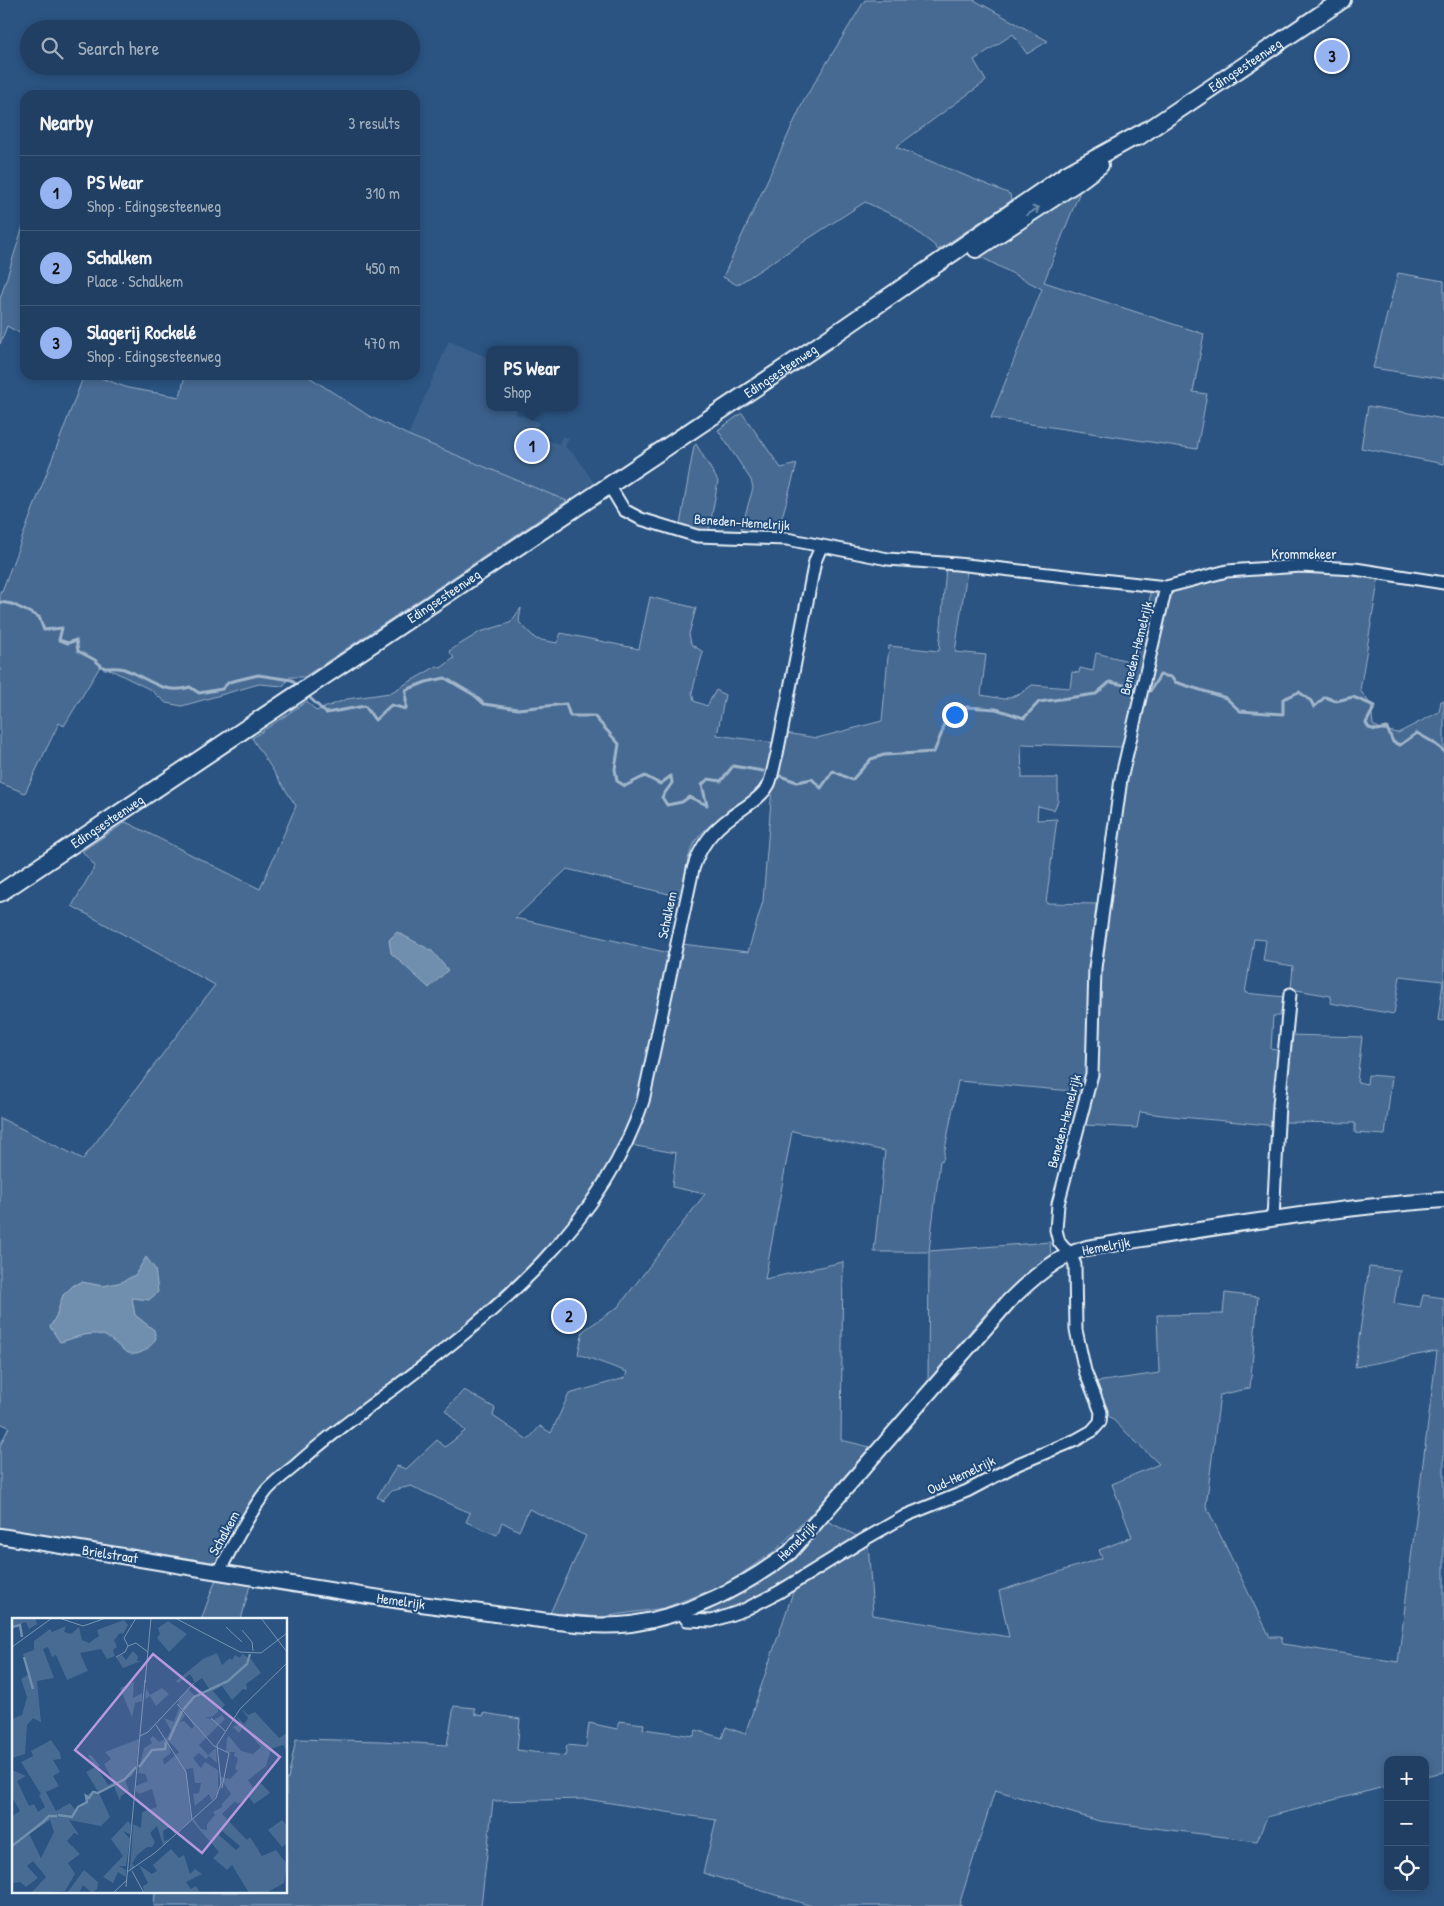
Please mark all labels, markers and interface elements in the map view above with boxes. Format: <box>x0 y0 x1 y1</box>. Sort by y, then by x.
search box <box>20 20 420 75</box>
street label: Edingsesteenweg <box>1205 33 1286 96</box>
icon: search <box>38 34 66 62</box>
text: Search here <box>78 35 159 61</box>
pin: 3 <box>1316 37 1348 75</box>
text: Nearby <box>40 108 93 137</box>
text: 3 results <box>348 112 400 134</box>
text: PS Wear <box>87 169 143 195</box>
text: 1 <box>53 182 59 204</box>
text: 310 m <box>365 182 400 204</box>
text: Shop · Edingsesteenweg <box>87 195 221 217</box>
one-way arrow <box>1026 206 1040 216</box>
text: Schalkem <box>87 244 152 270</box>
text: 2 <box>52 257 60 279</box>
text: 450 m <box>366 257 400 279</box>
text: Place · Schalkem <box>87 270 183 292</box>
text: Slagerij Rockelé <box>87 319 196 345</box>
text: 3 <box>52 332 60 354</box>
text: 470 m <box>364 332 400 354</box>
street label: Edingsesteenweg <box>740 339 821 402</box>
text: Shop · Edingsesteenweg <box>87 345 221 367</box>
popup <box>486 346 578 411</box>
text: PS Wear <box>504 355 560 381</box>
text: Shop <box>504 381 531 403</box>
pin: 1 <box>516 427 548 465</box>
street label: Beneden-Hemelrijk <box>693 509 791 535</box>
street label: Krommekeer <box>1271 544 1337 563</box>
street label: Edingsesteenweg <box>403 564 484 627</box>
street label: Beneden-Hemelrijk <box>1115 599 1157 697</box>
your location <box>942 702 968 728</box>
street label: Edingsesteenweg <box>67 789 148 852</box>
street label: Schalkem <box>652 890 681 940</box>
street label: Beneden-Hemelrijk <box>1042 1072 1086 1170</box>
street label: Hemelrijk <box>1080 1232 1132 1260</box>
pin: 2 <box>553 1297 585 1335</box>
street label: Oud-Hemelrijk <box>924 1450 999 1500</box>
street label: Schalkem <box>204 1507 243 1558</box>
street label: Hemelrijk <box>773 1517 821 1565</box>
street label: Brielstraat <box>81 1540 140 1567</box>
street label: Hemelrijk <box>376 1588 427 1614</box>
inset map <box>12 1618 288 1894</box>
map controls <box>1384 1756 1429 1891</box>
button: + <box>1384 1756 1429 1801</box>
button: − <box>1384 1801 1429 1846</box>
button: locate <box>1384 1846 1429 1891</box>

